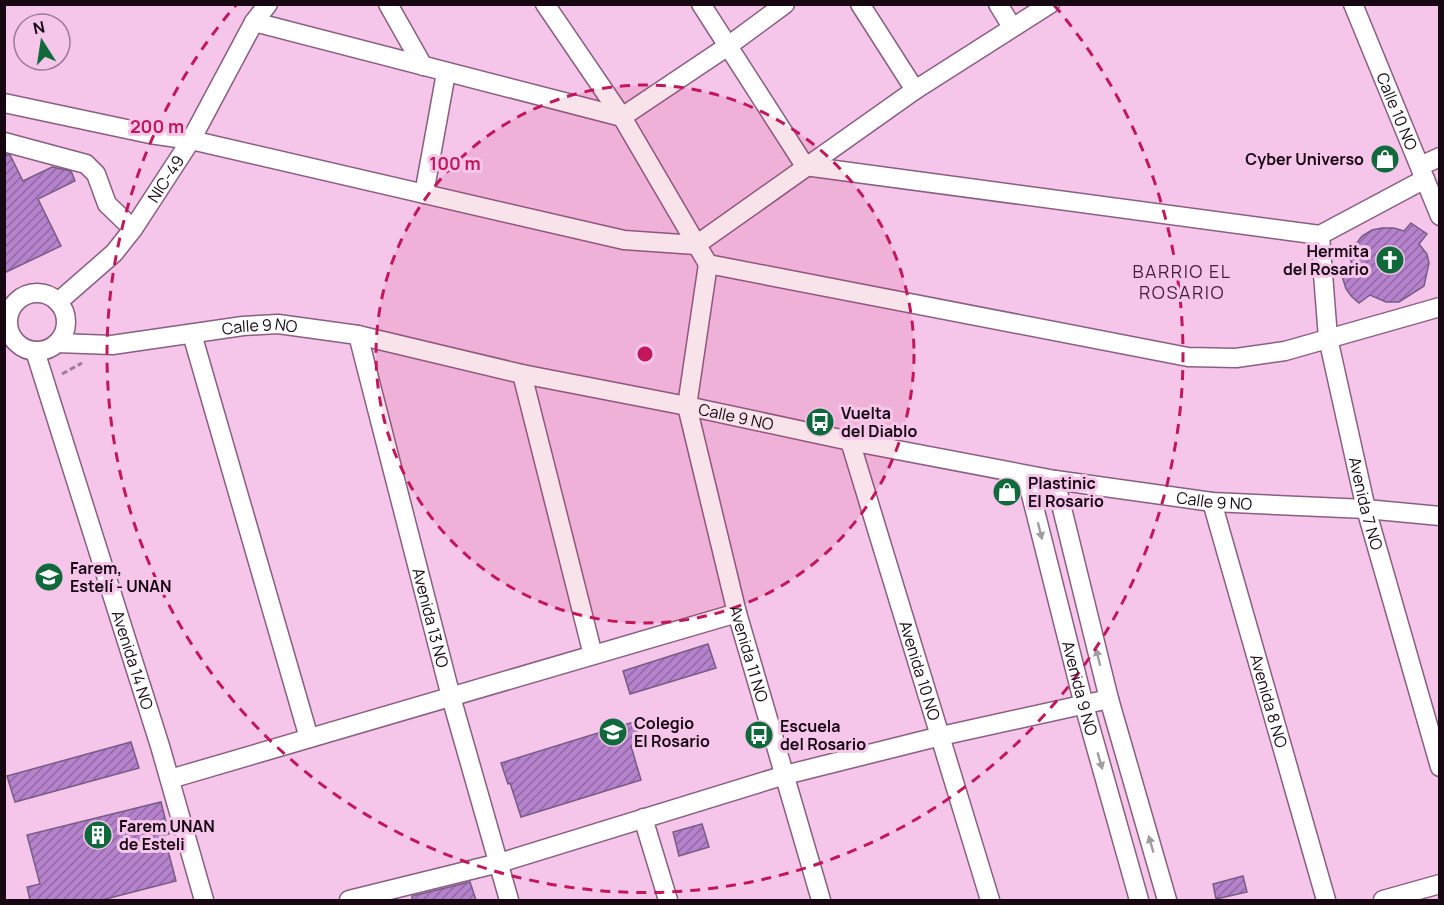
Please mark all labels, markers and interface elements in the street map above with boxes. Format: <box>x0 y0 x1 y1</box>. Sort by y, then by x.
north arrow <box>12 12 72 72</box>
text: N <box>31 15 47 39</box>
street label: Calle 10 NO <box>1371 69 1423 154</box>
text: 200 m <box>130 114 184 138</box>
shop icon: Cyber Universo <box>1369 143 1401 175</box>
place label: Cyber Universo <box>1245 148 1364 170</box>
street label: NIC-49 <box>142 151 189 207</box>
text: 100 m <box>429 151 481 175</box>
place label: Hermita del Rosario <box>1283 240 1369 280</box>
church icon: Hermita del Rosario <box>1374 244 1406 276</box>
district label: BARRIO EL ROSARIO <box>1133 259 1231 304</box>
street label: Calle 9 NO <box>220 313 299 340</box>
centre of rings <box>635 344 655 364</box>
street label: Calle 9 NO <box>697 398 776 435</box>
place label: Vuelta del Diablo <box>841 402 917 442</box>
bus stop icon: Vuelta del Diablo <box>804 406 836 438</box>
street label: Avenida 7 NO <box>1344 455 1388 553</box>
place label: Plastinic El Rosario <box>1028 472 1104 512</box>
shop icon: Plastinic El Rosario <box>991 476 1023 508</box>
street label: Calle 9 NO <box>1175 486 1253 515</box>
one-way arrow <box>1036 523 1045 541</box>
place label: Farem, Estelí - UNAN <box>70 557 171 597</box>
school or university icon: Farem, Estelí - UNAN <box>33 561 65 593</box>
street label: Avenida 13 NO <box>407 566 454 670</box>
street label: Avenida 11 NO <box>725 603 774 705</box>
street label: Avenida 14 NO <box>107 608 159 713</box>
street label: Avenida 10 NO <box>894 618 946 723</box>
street label: Avenida 9 NO <box>1057 639 1103 738</box>
one-way arrow <box>1093 647 1103 666</box>
street label: Avenida 8 NO <box>1245 652 1293 751</box>
place label: Colegio El Rosario <box>634 712 710 752</box>
place label: Escuela del Rosario <box>780 715 866 755</box>
school or university icon: Colegio El Rosario <box>597 716 629 748</box>
bus stop icon: Escuela del Rosario <box>743 719 775 751</box>
one-way arrow <box>1096 752 1105 770</box>
place label: Farem UNAN de Esteli <box>119 815 215 855</box>
building icon: Farem UNAN de Esteli <box>82 819 114 851</box>
one-way arrow <box>1146 835 1155 853</box>

